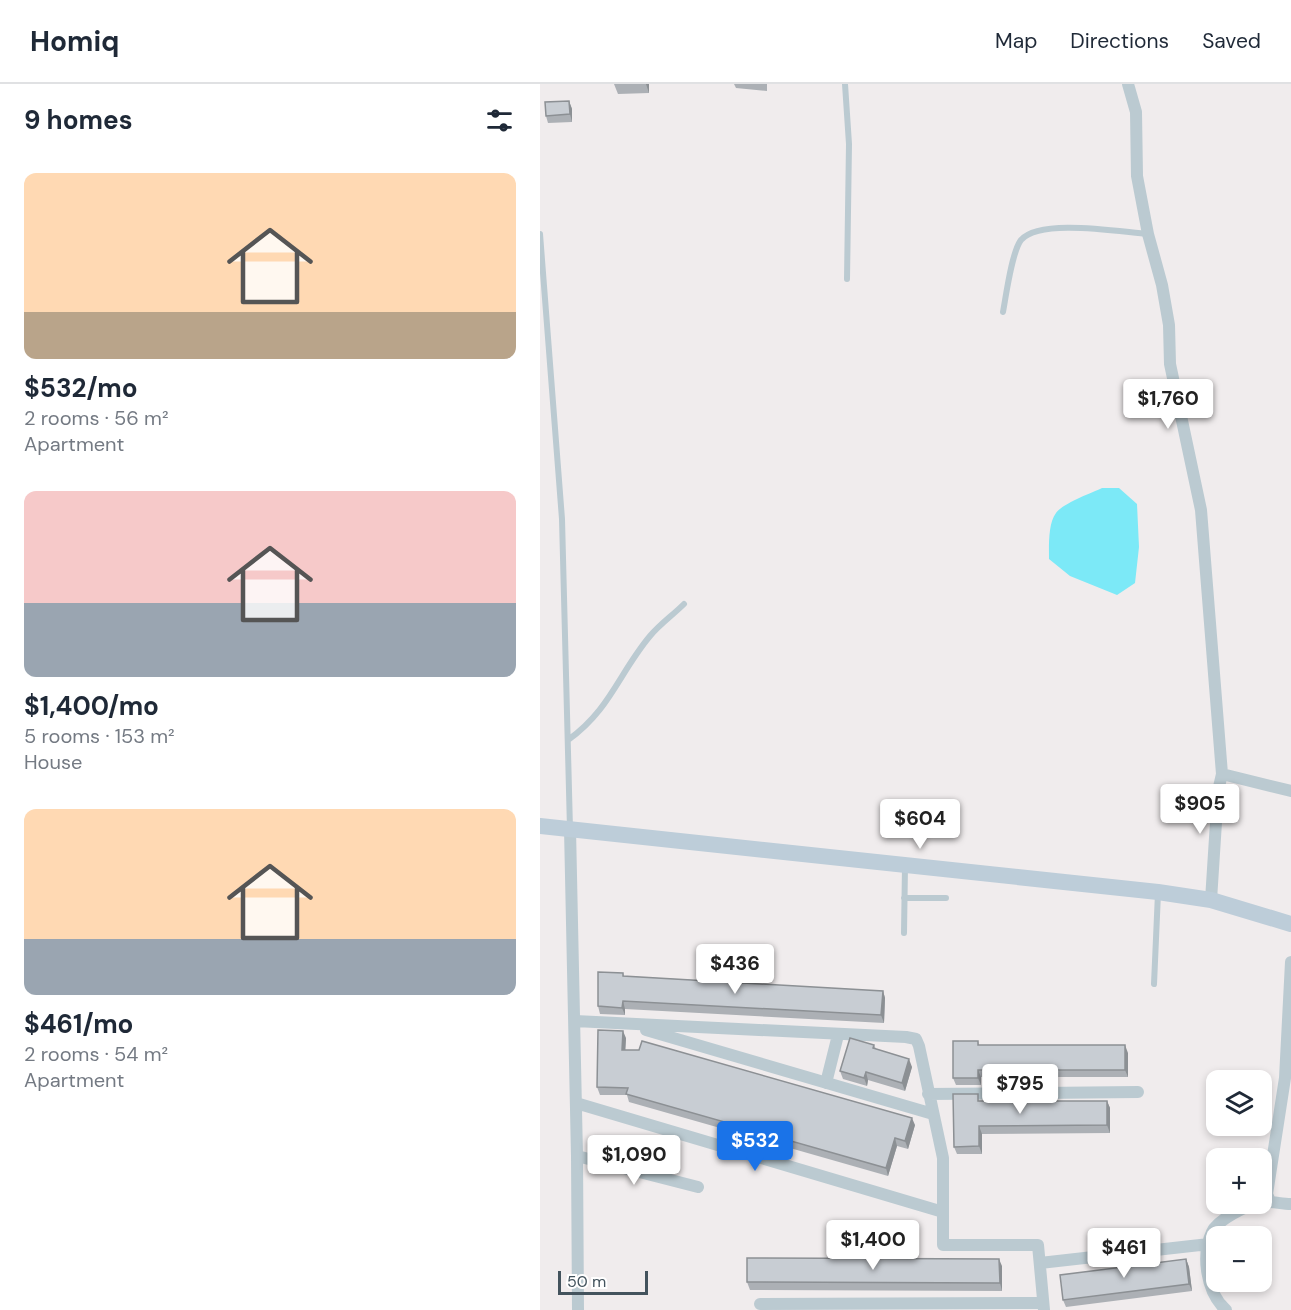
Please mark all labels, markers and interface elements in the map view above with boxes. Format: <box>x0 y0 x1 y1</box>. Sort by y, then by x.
text: Homiq <box>30 23 119 60</box>
text: Map <box>995 27 1037 55</box>
text: Directions <box>1070 27 1169 55</box>
text: Saved <box>1202 27 1261 55</box>
text: 9 homes <box>24 103 133 137</box>
icon: filters <box>483 104 516 137</box>
icon: home <box>216 212 324 320</box>
text: $532/mo <box>24 371 138 405</box>
pin: $1,760 <box>1119 379 1217 430</box>
text: $1,760 <box>1137 385 1199 411</box>
text: 2 rooms · 56 m² <box>24 405 169 431</box>
text: Apartment <box>24 431 124 457</box>
icon: home <box>216 530 324 638</box>
text: $1,400/mo <box>24 689 159 723</box>
text: 5 rooms · 153 m² <box>24 723 175 749</box>
text: House <box>24 749 82 775</box>
pin: $905 <box>1164 784 1236 835</box>
text: $905 <box>1174 790 1226 816</box>
pin: $604 <box>884 799 956 850</box>
text: $604 <box>894 805 946 831</box>
icon: home <box>216 848 324 956</box>
pin: $436 <box>699 944 771 995</box>
text: $436 <box>710 950 760 976</box>
text: $461/mo <box>24 1007 133 1041</box>
text: 2 rooms · 54 m² <box>24 1041 168 1067</box>
pin: $795 <box>984 1064 1056 1115</box>
text: Apartment <box>24 1067 124 1093</box>
text: $795 <box>996 1070 1044 1096</box>
map controls <box>1206 1070 1272 1292</box>
button: layers <box>1206 1070 1272 1136</box>
pin: $532 <box>719 1121 791 1172</box>
text: $532 <box>731 1127 779 1153</box>
pin: $1,090 <box>585 1135 683 1186</box>
text: $1,090 <box>601 1141 667 1167</box>
button: + <box>1206 1148 1272 1214</box>
pin: $1,400 <box>824 1220 922 1271</box>
text: $1,400 <box>840 1226 906 1252</box>
button: − <box>1206 1226 1272 1292</box>
pin: $461 <box>1088 1228 1160 1279</box>
text: $461 <box>1101 1234 1147 1260</box>
scale bar <box>558 1268 648 1296</box>
text: 50 m <box>567 1271 606 1292</box>

